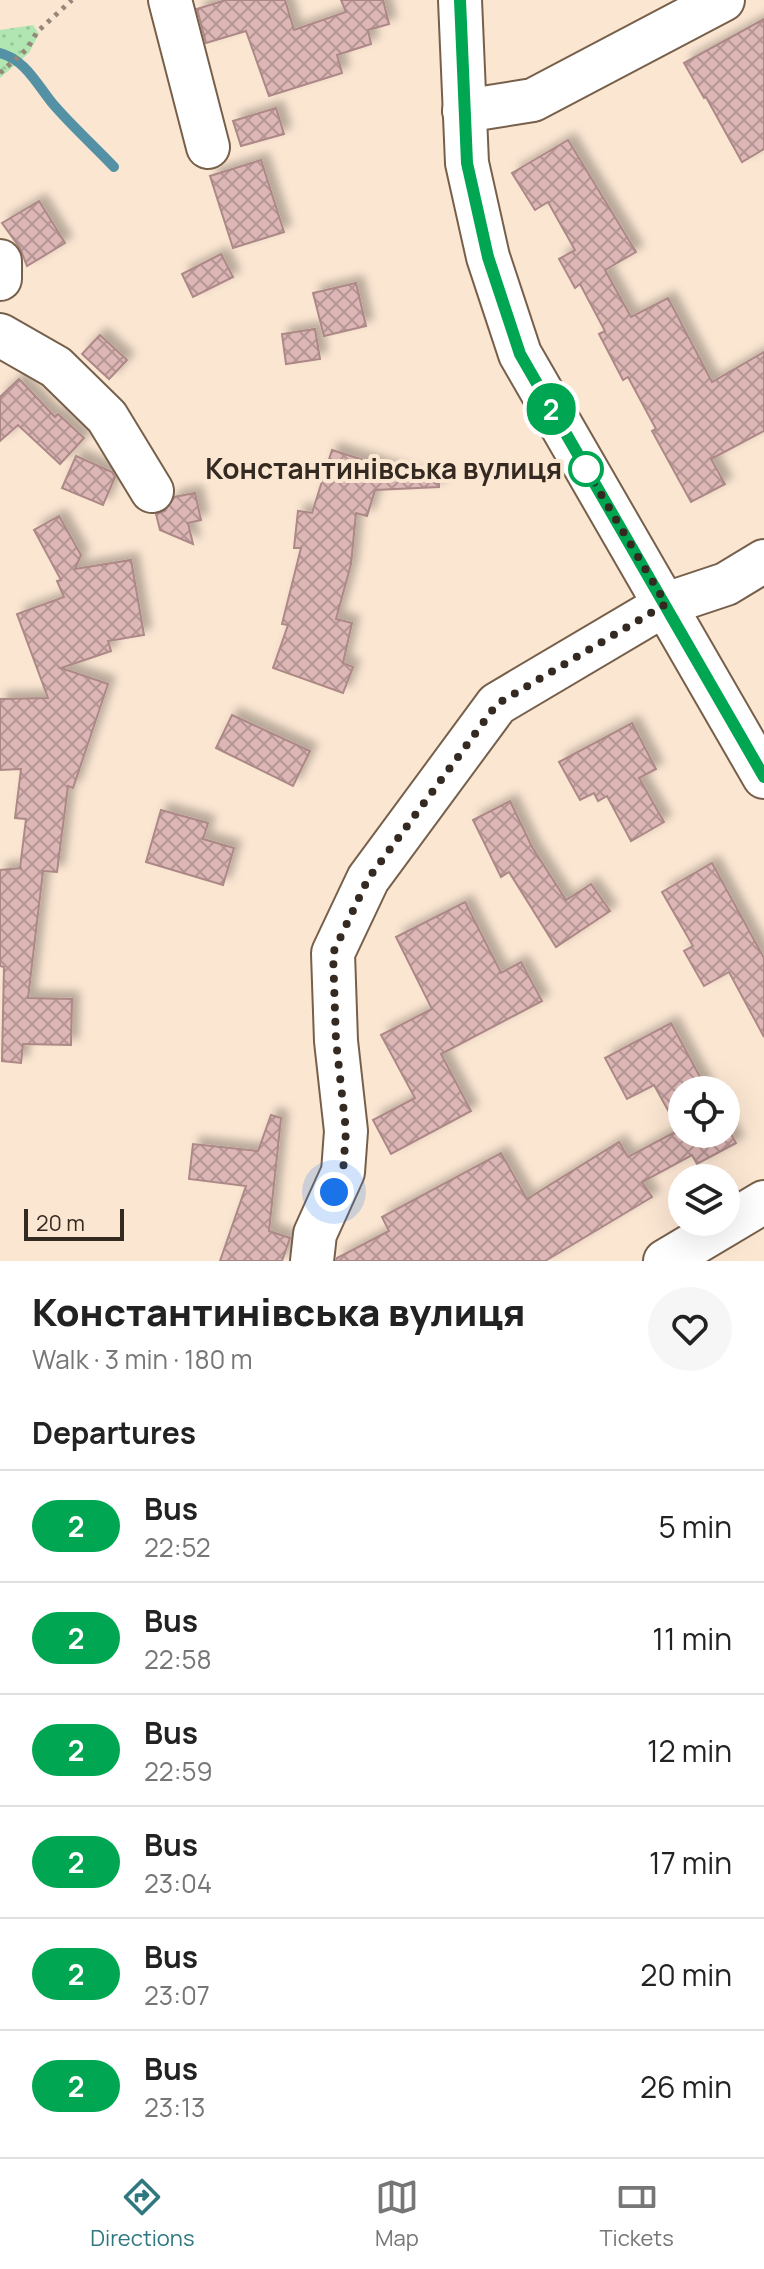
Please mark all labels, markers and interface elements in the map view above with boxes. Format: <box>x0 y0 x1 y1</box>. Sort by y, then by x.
line badge: 2 <box>525 383 577 435</box>
text: 2 <box>543 390 559 428</box>
place label: Константинівська вулиця <box>205 449 562 487</box>
marker: Константинівська вулиця <box>569 452 603 486</box>
map controls <box>668 1076 740 1236</box>
button: locate <box>668 1076 740 1148</box>
button: layers <box>668 1164 740 1236</box>
your location <box>314 1172 354 1212</box>
scale bar <box>24 1205 124 1241</box>
text: 20 m <box>36 1208 85 1238</box>
text: Константинівська вулиця <box>32 1285 525 1337</box>
button: heart <box>648 1287 732 1371</box>
text: Walk · 3 min · 180 m <box>32 1341 253 1377</box>
text: Departures <box>32 1412 196 1453</box>
text: Bus <box>144 1488 198 1529</box>
text: 5 min <box>658 1506 732 1547</box>
text: 2 <box>68 1507 84 1545</box>
text: 22:52 <box>144 1529 211 1565</box>
text: Bus <box>144 1600 198 1641</box>
text: 11 min <box>652 1618 732 1659</box>
text: 2 <box>68 1619 84 1657</box>
text: 22:58 <box>144 1641 212 1677</box>
text: Bus <box>144 1712 198 1753</box>
text: 12 min <box>647 1730 732 1771</box>
text: 2 <box>68 1731 84 1769</box>
text: 22:59 <box>144 1753 213 1789</box>
text: Bus <box>144 1824 198 1865</box>
text: 17 min <box>649 1842 732 1883</box>
text: 2 <box>68 1843 84 1881</box>
text: 23:04 <box>144 1865 212 1901</box>
text: Bus <box>144 1936 198 1977</box>
text: 20 min <box>640 1954 732 1995</box>
text: 2 <box>68 1955 84 1993</box>
text: 23:07 <box>144 1977 210 2013</box>
text: Bus <box>144 2048 198 2089</box>
text: 26 min <box>640 2066 732 2107</box>
text: 2 <box>68 2067 84 2105</box>
text: 23:13 <box>144 2089 206 2125</box>
tab: Directions <box>90 2175 194 2253</box>
tab: Map <box>375 2175 419 2253</box>
tab: Tickets <box>599 2175 674 2253</box>

